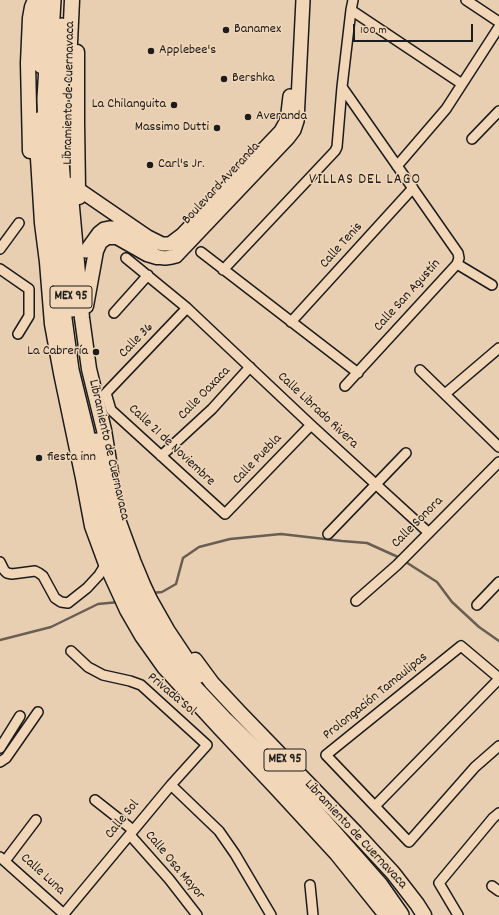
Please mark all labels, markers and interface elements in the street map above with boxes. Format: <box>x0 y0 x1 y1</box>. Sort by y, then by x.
scale bar <box>355 16 475 42</box>
street label: Libramiento de Cuernavaca <box>60 21 80 165</box>
place label: Banamex <box>234 22 281 38</box>
text: 100 m <box>360 22 387 39</box>
marker: Banamex <box>221 25 231 35</box>
place label: Applebee's <box>159 43 216 59</box>
marker: Applebee's <box>146 46 156 56</box>
place label: Bershka <box>232 71 275 87</box>
marker: Bershka <box>219 74 229 84</box>
place label: La Chilanguita <box>92 97 166 113</box>
marker: La Chilanguita <box>169 100 179 110</box>
place label: Averanda <box>256 109 307 125</box>
marker: Averanda <box>243 112 253 122</box>
place label: Massimo Dutti <box>135 120 209 136</box>
marker: Massimo Dutti <box>212 123 222 133</box>
street label: Boulevard Averanda <box>179 139 265 229</box>
place label: Carl's Jr. <box>158 157 204 173</box>
marker: Carl's Jr. <box>145 160 155 170</box>
district label: VILLAS DEL LAGO <box>309 172 421 190</box>
street label: Calle Tenis <box>317 219 367 273</box>
street label: Calle San Agustín <box>371 256 445 336</box>
road number: MEX 95 <box>50 286 92 308</box>
street label: Calle 36 <box>116 320 158 362</box>
place label: La Cabrería <box>27 344 88 360</box>
marker: La Cabrería <box>91 347 101 357</box>
street label: Calle Oaxaca <box>175 364 235 424</box>
street label: Calle Librado Rivera <box>273 369 361 453</box>
street label: Libramiento de Cuernavaca <box>84 378 132 522</box>
street label: Calle 21 de Noviembre <box>124 401 218 491</box>
street label: Calle Puebla <box>230 431 286 489</box>
place label: fiesta inn <box>47 450 96 466</box>
marker: fiesta inn <box>34 453 44 463</box>
street label: Calle Sonora <box>389 494 447 552</box>
street label: Prolongación Tamaulipas <box>320 650 432 744</box>
street label: Privada Sol <box>143 670 199 720</box>
road number: MEX 95 <box>264 749 306 771</box>
street label: Libramiento de Cuernavaca <box>300 777 410 893</box>
street label: Calle Sol <box>102 797 144 843</box>
street label: Calle Osa Mayor <box>140 828 208 904</box>
street label: Calle Luna <box>16 851 68 899</box>

